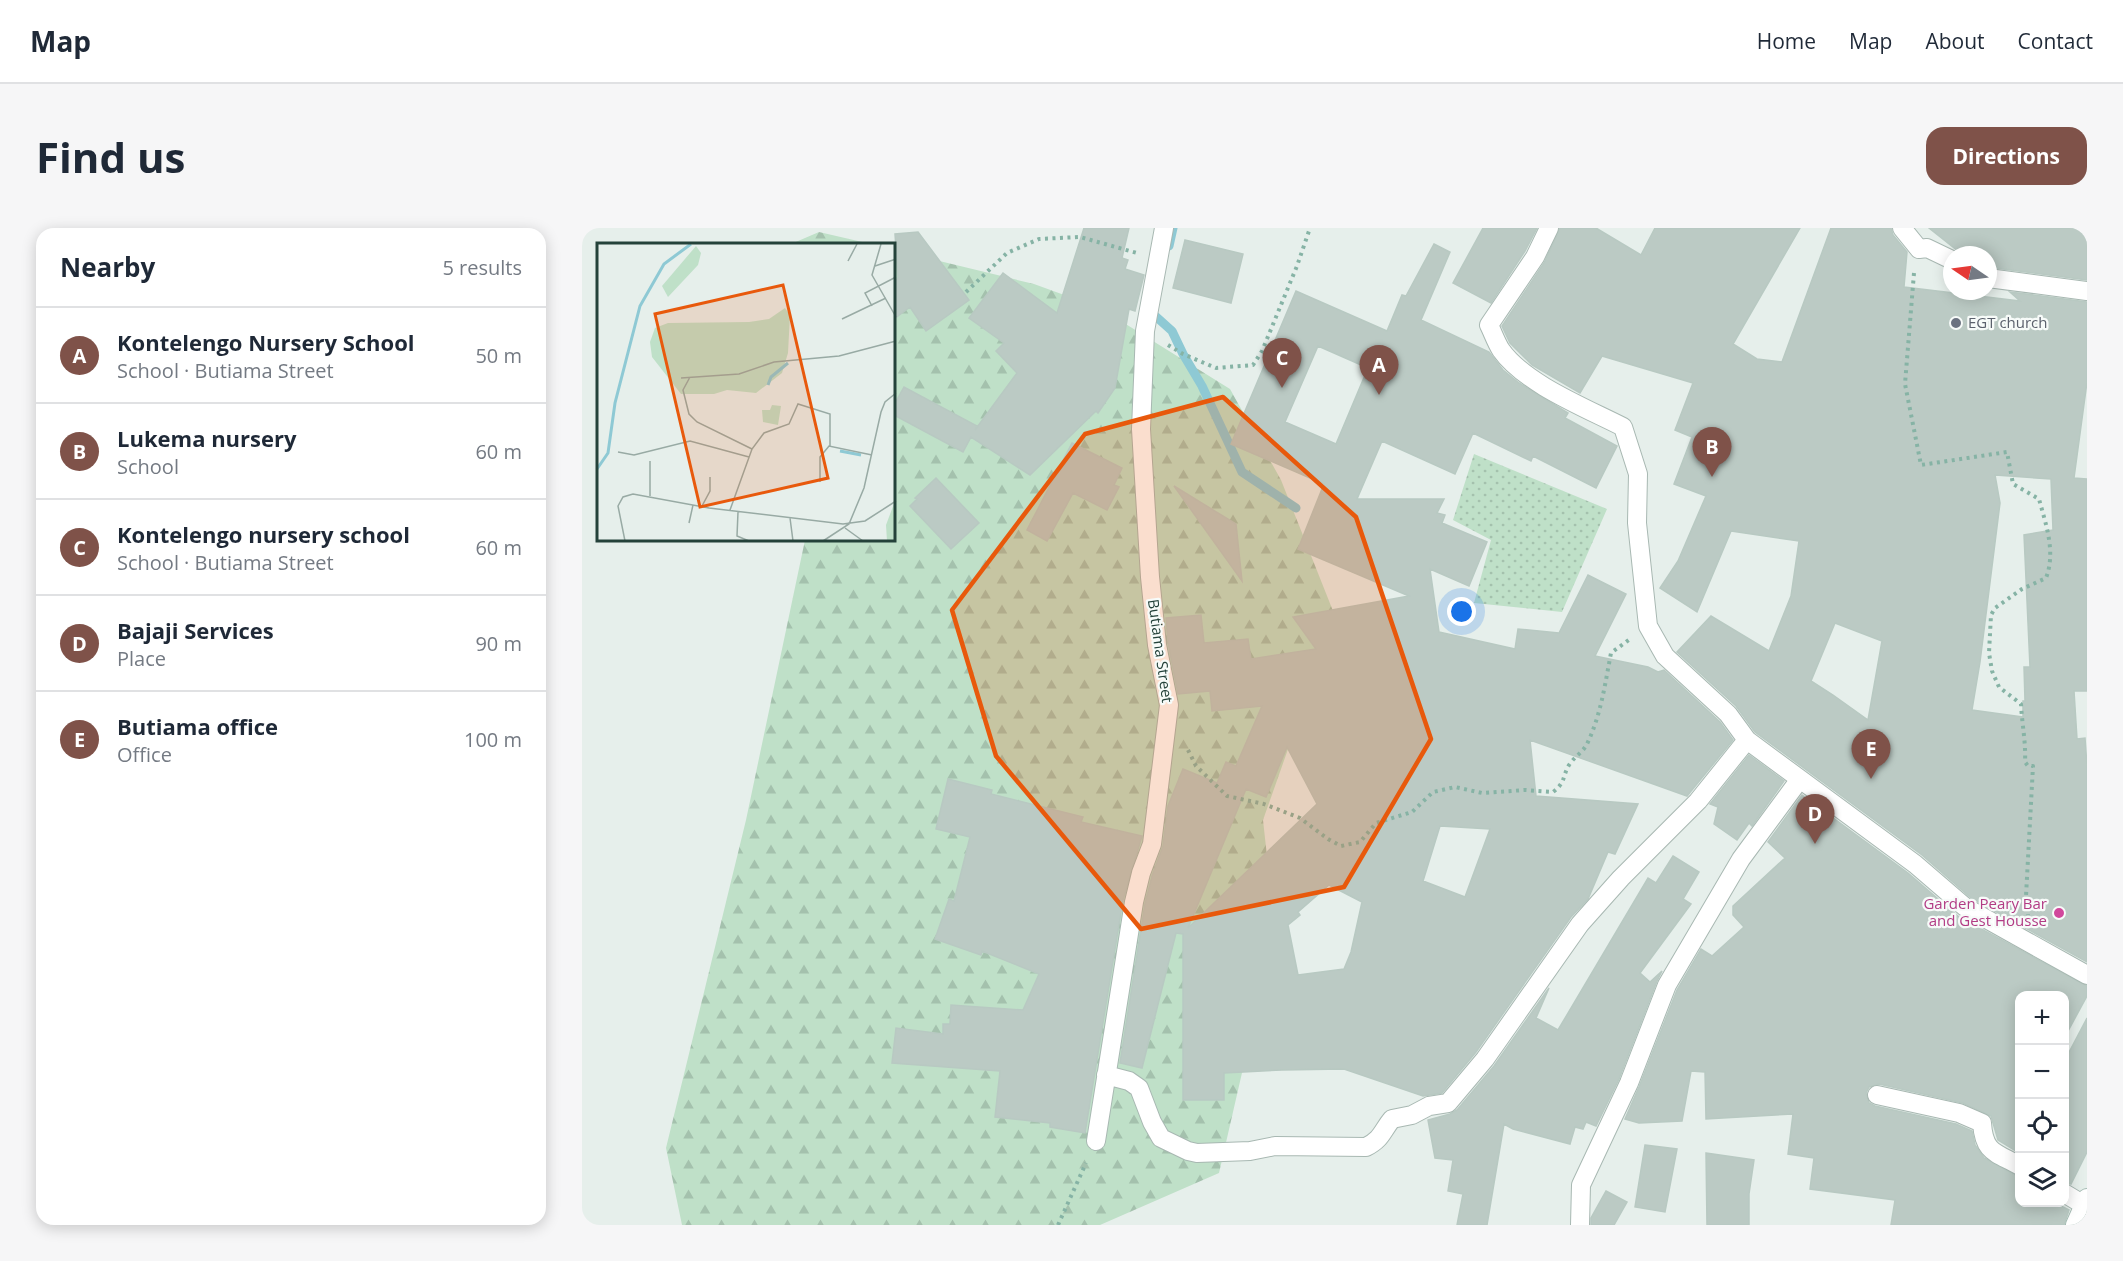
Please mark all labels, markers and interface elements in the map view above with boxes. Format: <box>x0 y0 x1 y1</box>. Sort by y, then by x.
text: Map <box>30 22 91 60</box>
text: Home <box>1757 27 1816 55</box>
text: Map <box>1849 27 1892 55</box>
text: About <box>1925 27 1985 55</box>
text: Contact <box>2018 27 2093 55</box>
button: Directions <box>1926 127 2087 185</box>
text: Find us <box>36 128 185 185</box>
inset map <box>597 243 896 542</box>
north arrow <box>1943 246 1997 300</box>
text: Nearby <box>60 249 155 285</box>
text: 5 results <box>442 254 522 281</box>
place label: EGT church <box>1968 312 2048 332</box>
marker: EGT church <box>1949 316 1963 330</box>
text: Kontelengo Nursery School <box>117 327 415 357</box>
pin: C <box>1262 338 1302 388</box>
text: A <box>73 342 86 369</box>
text: 50 m <box>475 342 522 369</box>
pin: A <box>1360 346 1398 395</box>
text: School · Butiama Street <box>117 357 334 384</box>
text: Lukema nursery <box>117 423 296 453</box>
pin: B <box>1692 428 1732 477</box>
text: B <box>73 438 86 465</box>
text: 60 m <box>475 438 522 465</box>
text: School <box>117 453 179 480</box>
text: Kontelengo nursery school <box>117 519 410 549</box>
text: C <box>73 534 86 561</box>
text: 60 m <box>475 534 522 561</box>
text: School · Butiama Street <box>117 549 334 576</box>
your location <box>1447 597 1476 626</box>
street label: Butiama Street <box>1144 598 1178 704</box>
text: Bajaji Services <box>117 615 274 645</box>
text: D <box>72 630 87 657</box>
text: 90 m <box>475 630 522 657</box>
text: Place <box>117 645 166 672</box>
text: Butiama office <box>117 711 278 741</box>
text: E <box>74 726 85 753</box>
text: 100 m <box>464 726 522 753</box>
pin: E <box>1852 730 1890 779</box>
text: Office <box>117 741 172 768</box>
pin: D <box>1796 794 1834 844</box>
place label: Garden Peary Bar and Gest Housse <box>1923 893 2047 930</box>
marker: Garden Peary Bar and Gest Housse <box>2052 906 2066 920</box>
map controls <box>2015 991 2069 1207</box>
button: + <box>2015 991 2069 1045</box>
button: − <box>2015 1045 2069 1099</box>
button: locate <box>2015 1099 2069 1153</box>
button: layers <box>2015 1153 2069 1207</box>

